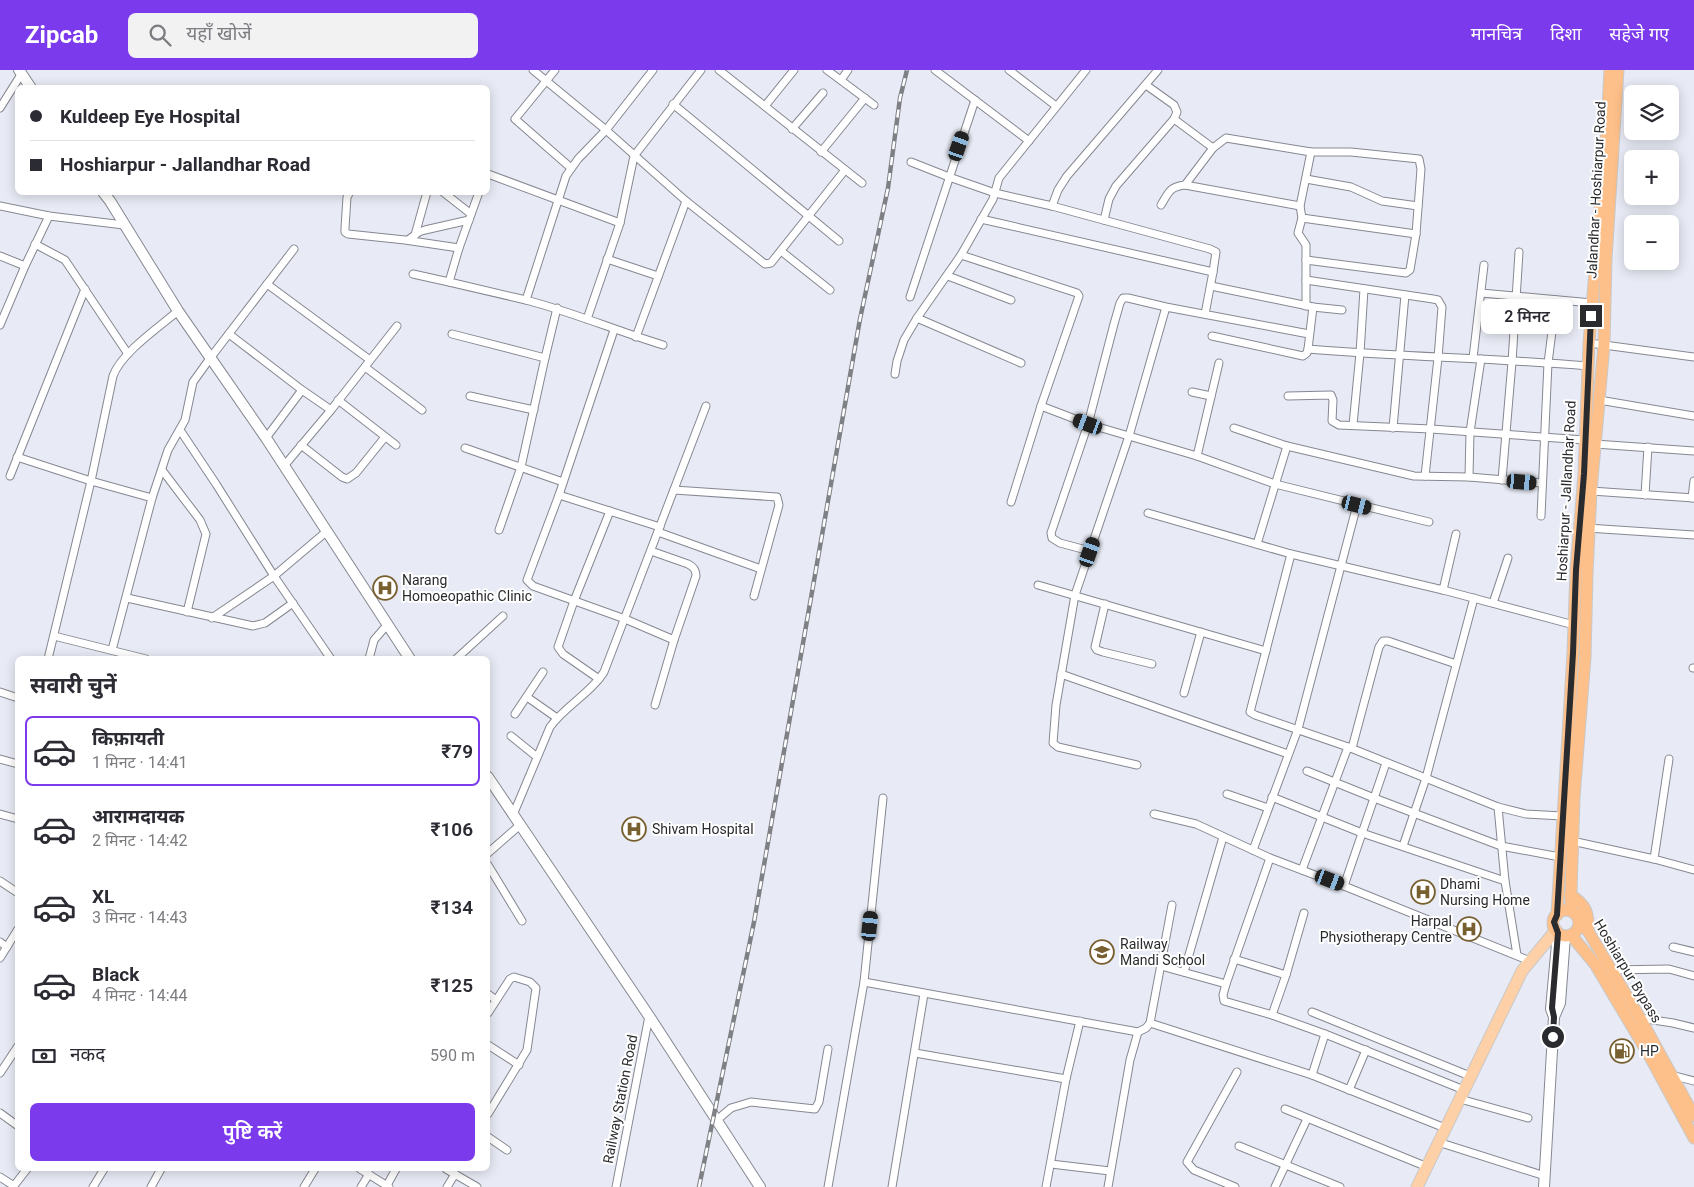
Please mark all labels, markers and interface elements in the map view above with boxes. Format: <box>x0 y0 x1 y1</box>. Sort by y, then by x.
search box <box>128 13 478 58</box>
text: Zipcab <box>25 21 98 49</box>
icon: search <box>146 21 174 49</box>
text: यहाँ खोजें <box>186 22 252 45</box>
text: मानचित्र <box>1471 23 1522 44</box>
text: दिशा <box>1550 23 1581 44</box>
text: सहेजे गए <box>1609 23 1669 44</box>
map controls <box>1624 85 1679 270</box>
button: layers <box>1624 85 1679 140</box>
street label: Jalandhar - Hoshiarpur Road <box>1583 101 1609 279</box>
text: Kuldeep Eye Hospital <box>60 105 240 128</box>
car <box>947 129 970 163</box>
button: + <box>1624 150 1679 205</box>
text: Hoshiarpur - Jallandhar Road <box>60 153 311 176</box>
button: − <box>1624 215 1679 270</box>
callout: 2 मिनट <box>1481 298 1574 334</box>
route end <box>1580 305 1602 327</box>
text: 2 मिनट <box>1504 307 1550 326</box>
street label: Hoshiarpur - Jallandhar Road <box>1553 400 1579 582</box>
car <box>1071 412 1104 436</box>
car <box>1506 473 1537 491</box>
car <box>1340 494 1373 516</box>
car <box>1078 535 1101 569</box>
place label: Narang Homoeopathic Clinic <box>402 572 532 604</box>
hospital icon: Narang Homoeopathic Clinic <box>372 575 398 601</box>
text: सवारी चुनें <box>30 673 116 698</box>
text: किफ़ायती <box>92 727 164 750</box>
icon: car <box>32 729 77 774</box>
text: ₹79 <box>441 740 473 763</box>
text: 1 मिनट · 14:41 <box>92 753 188 772</box>
text: आरामदायक <box>92 805 184 828</box>
icon: car <box>32 807 77 852</box>
hospital icon: Shivam Hospital <box>621 816 647 842</box>
text: ₹106 <box>430 818 473 841</box>
place label: Shivam Hospital <box>652 821 754 837</box>
text: 2 मिनट · 14:42 <box>92 831 188 850</box>
car <box>1313 868 1346 892</box>
place label: Dhami Nursing Home <box>1440 876 1530 908</box>
hospital icon: Dhami Nursing Home <box>1410 879 1436 905</box>
icon: car <box>32 885 77 930</box>
text: XL <box>92 885 114 908</box>
text: ₹134 <box>430 896 473 919</box>
text: 3 मिनट · 14:43 <box>92 908 188 927</box>
car <box>860 910 879 942</box>
place label: Harpal Physiotherapy Centre <box>1320 913 1452 945</box>
hospital icon: Harpal Physiotherapy Centre <box>1456 916 1482 942</box>
street label: Hoshiarpur Bypass <box>1591 916 1665 1026</box>
place label: Railway Mandi School <box>1120 936 1205 968</box>
school or university icon: Railway Mandi School <box>1089 939 1115 965</box>
icon: car <box>32 963 77 1008</box>
text: Black <box>92 963 139 986</box>
text: ₹125 <box>430 974 473 997</box>
text: 4 मिनट · 14:44 <box>92 986 188 1005</box>
route start <box>1542 1026 1564 1048</box>
street label: Railway Station Road <box>600 1033 640 1165</box>
fuel station icon: HP <box>1609 1038 1635 1064</box>
icon: cash <box>30 1042 58 1070</box>
text: नकद <box>70 1043 105 1066</box>
place label: HP <box>1640 1043 1659 1059</box>
text: 590 m <box>430 1046 475 1065</box>
button: पुष्टि करें <box>30 1103 475 1161</box>

